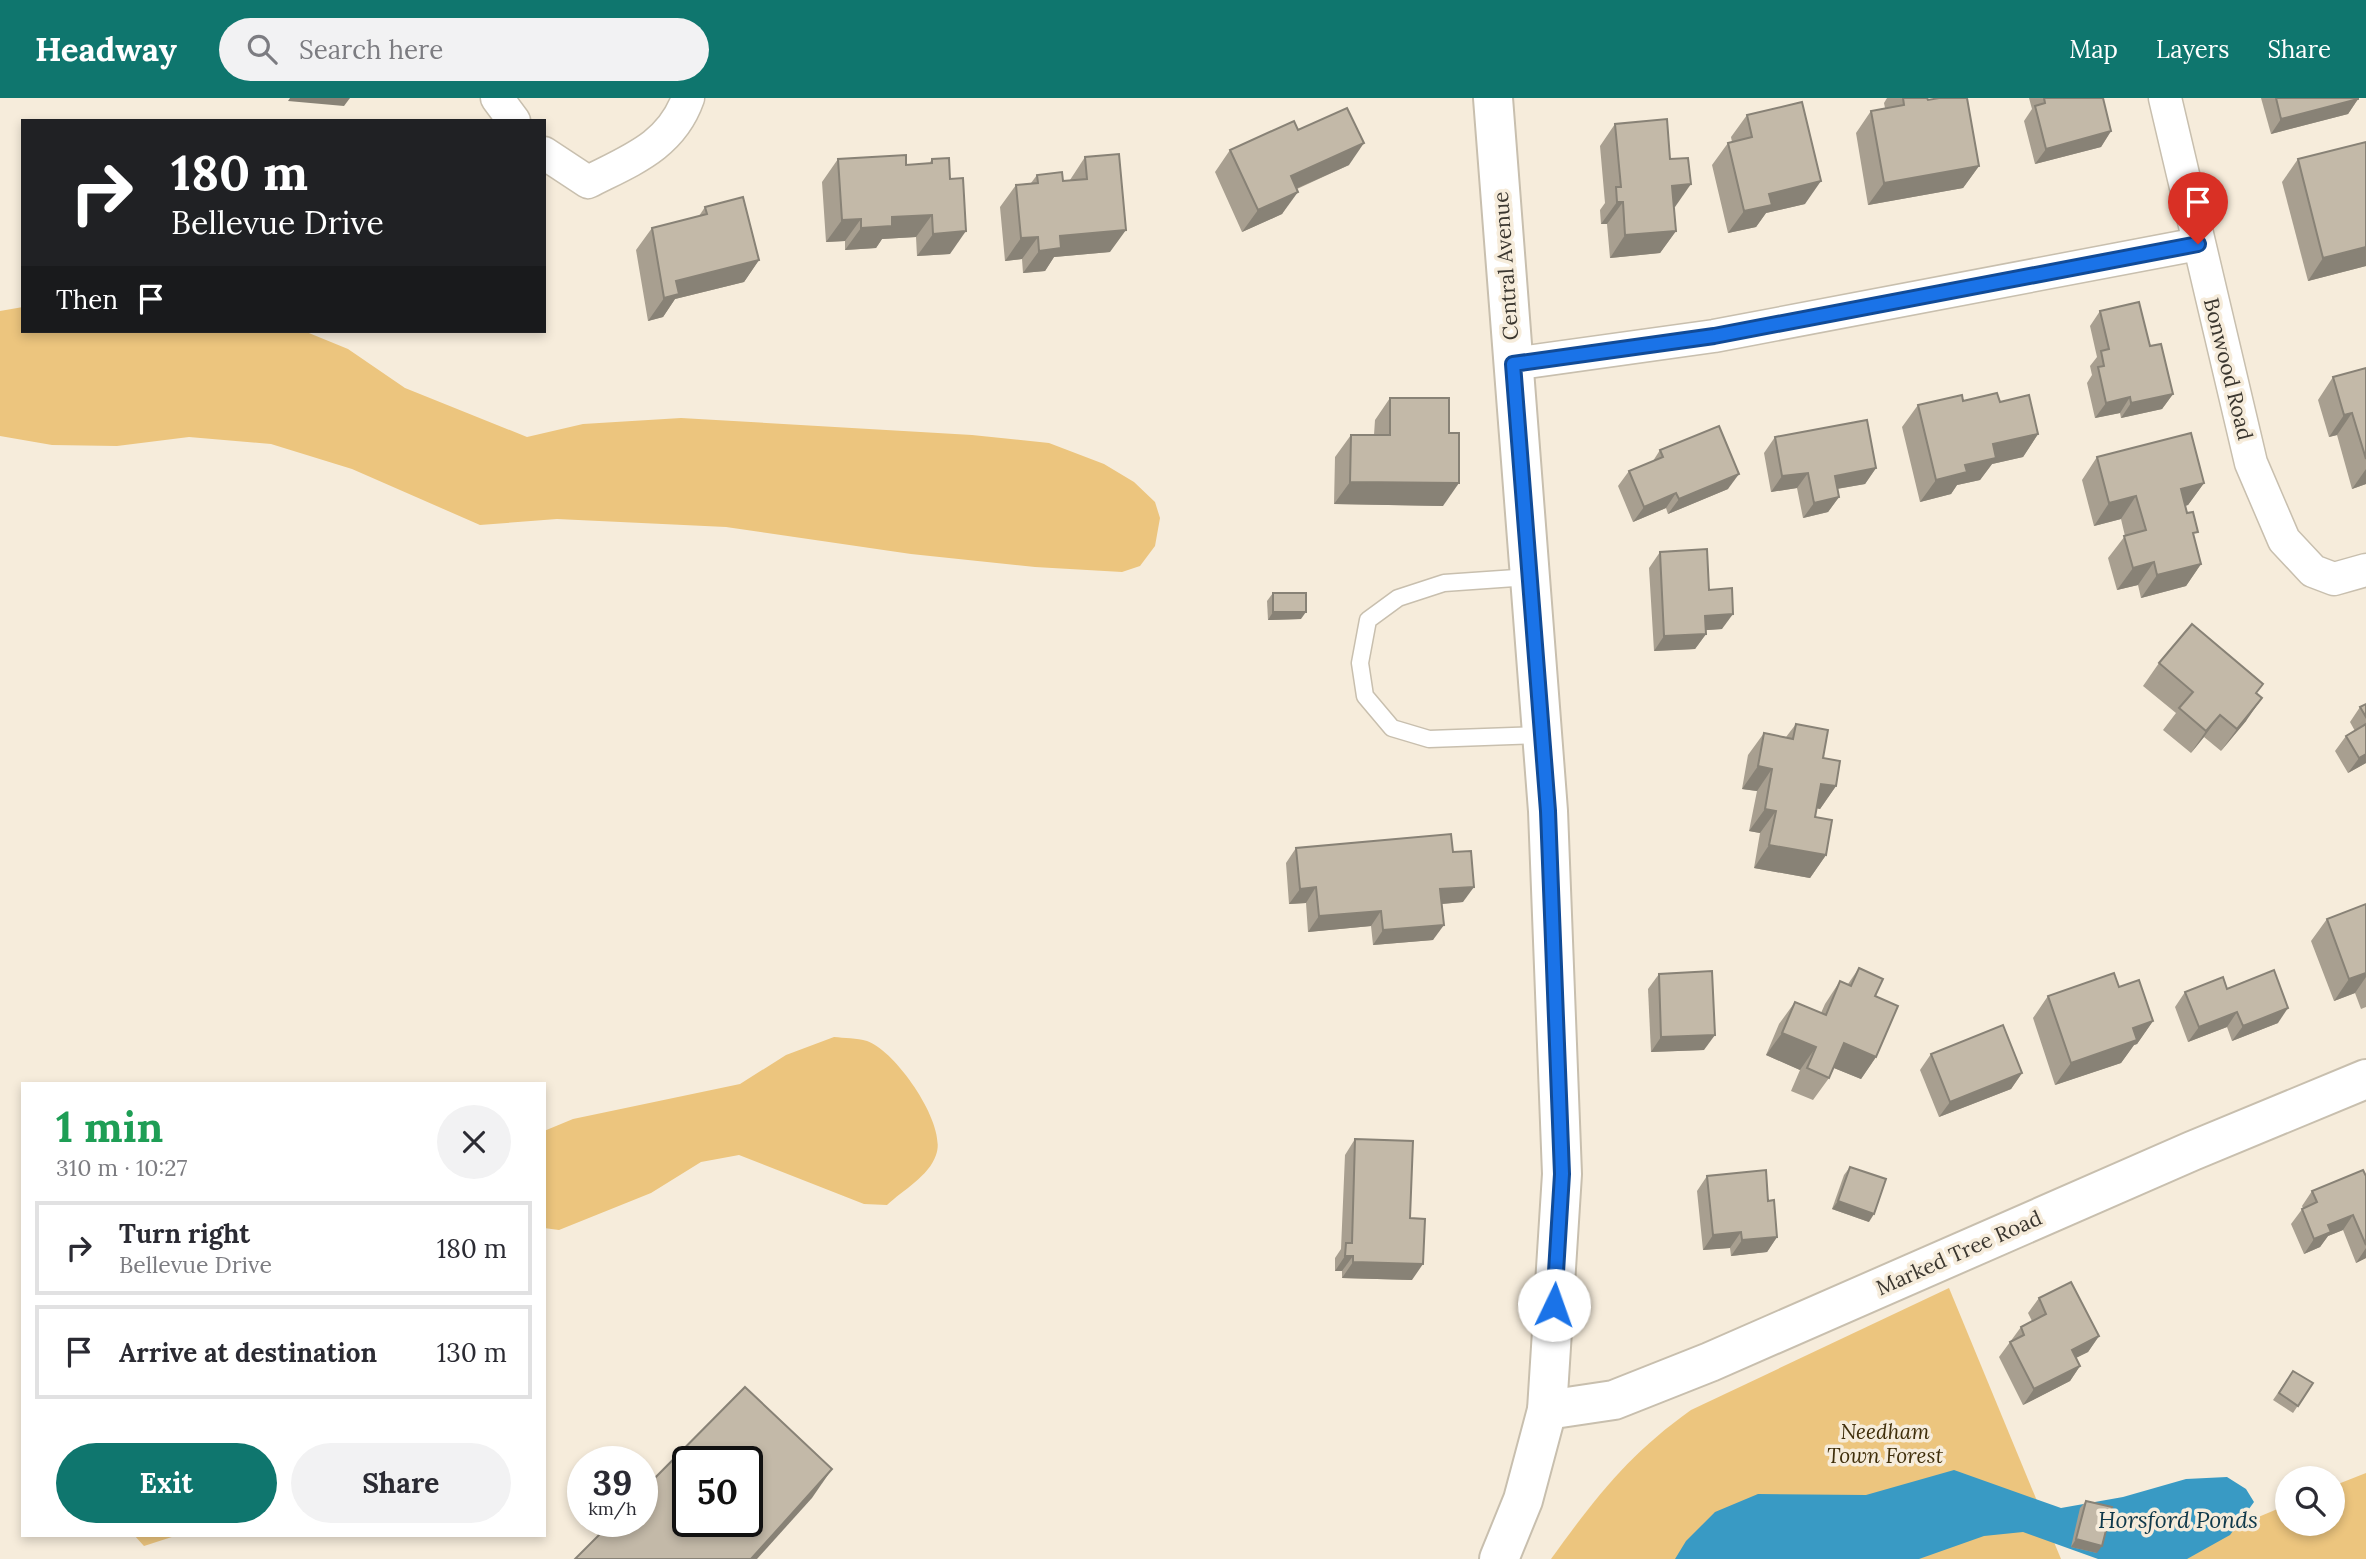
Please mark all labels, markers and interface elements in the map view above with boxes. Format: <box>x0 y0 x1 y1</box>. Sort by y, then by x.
search box <box>219 18 709 81</box>
text: Headway <box>35 28 177 70</box>
icon: search <box>243 30 281 68</box>
text: Search here <box>299 33 443 66</box>
text: Map <box>2069 34 2118 65</box>
text: Layers <box>2156 34 2229 65</box>
text: Share <box>2267 34 2331 65</box>
text: 180 m <box>171 141 308 203</box>
icon: right <box>56 147 147 238</box>
pin <box>2168 172 2228 244</box>
icon: arrive <box>2179 183 2217 221</box>
street label: Central Avenue <box>1487 191 1524 341</box>
text: Bellevue Drive <box>171 202 384 243</box>
icon: arrive <box>132 280 170 318</box>
text: Then <box>56 283 118 316</box>
street label: Bonwood Road <box>2198 295 2259 443</box>
text: 1 min <box>56 1100 163 1154</box>
button: close <box>437 1105 511 1179</box>
text: 310 m · 10:27 <box>56 1153 187 1182</box>
street label: Marked Tree Road <box>1872 1204 2046 1301</box>
text: Turn right <box>119 1217 250 1250</box>
icon: right <box>60 1229 98 1267</box>
text: 180 m <box>437 1232 507 1265</box>
text: Bellevue Drive <box>119 1250 272 1279</box>
position arrow <box>1517 1268 1591 1342</box>
icon: arrive <box>60 1333 98 1371</box>
text: Arrive at destination <box>119 1336 377 1369</box>
text: 130 m <box>437 1336 507 1369</box>
park label: Needham Town Forest <box>1827 1418 1943 1469</box>
button: Exit <box>56 1443 277 1523</box>
button: Share <box>291 1443 511 1523</box>
speed limit sign: 50 <box>672 1446 763 1537</box>
text: 39 <box>593 1460 632 1505</box>
map controls <box>2275 1466 2345 1536</box>
button: search <box>2275 1466 2345 1536</box>
text: km/h <box>588 1497 637 1520</box>
water label: Horsford Ponds <box>2098 1505 2258 1534</box>

